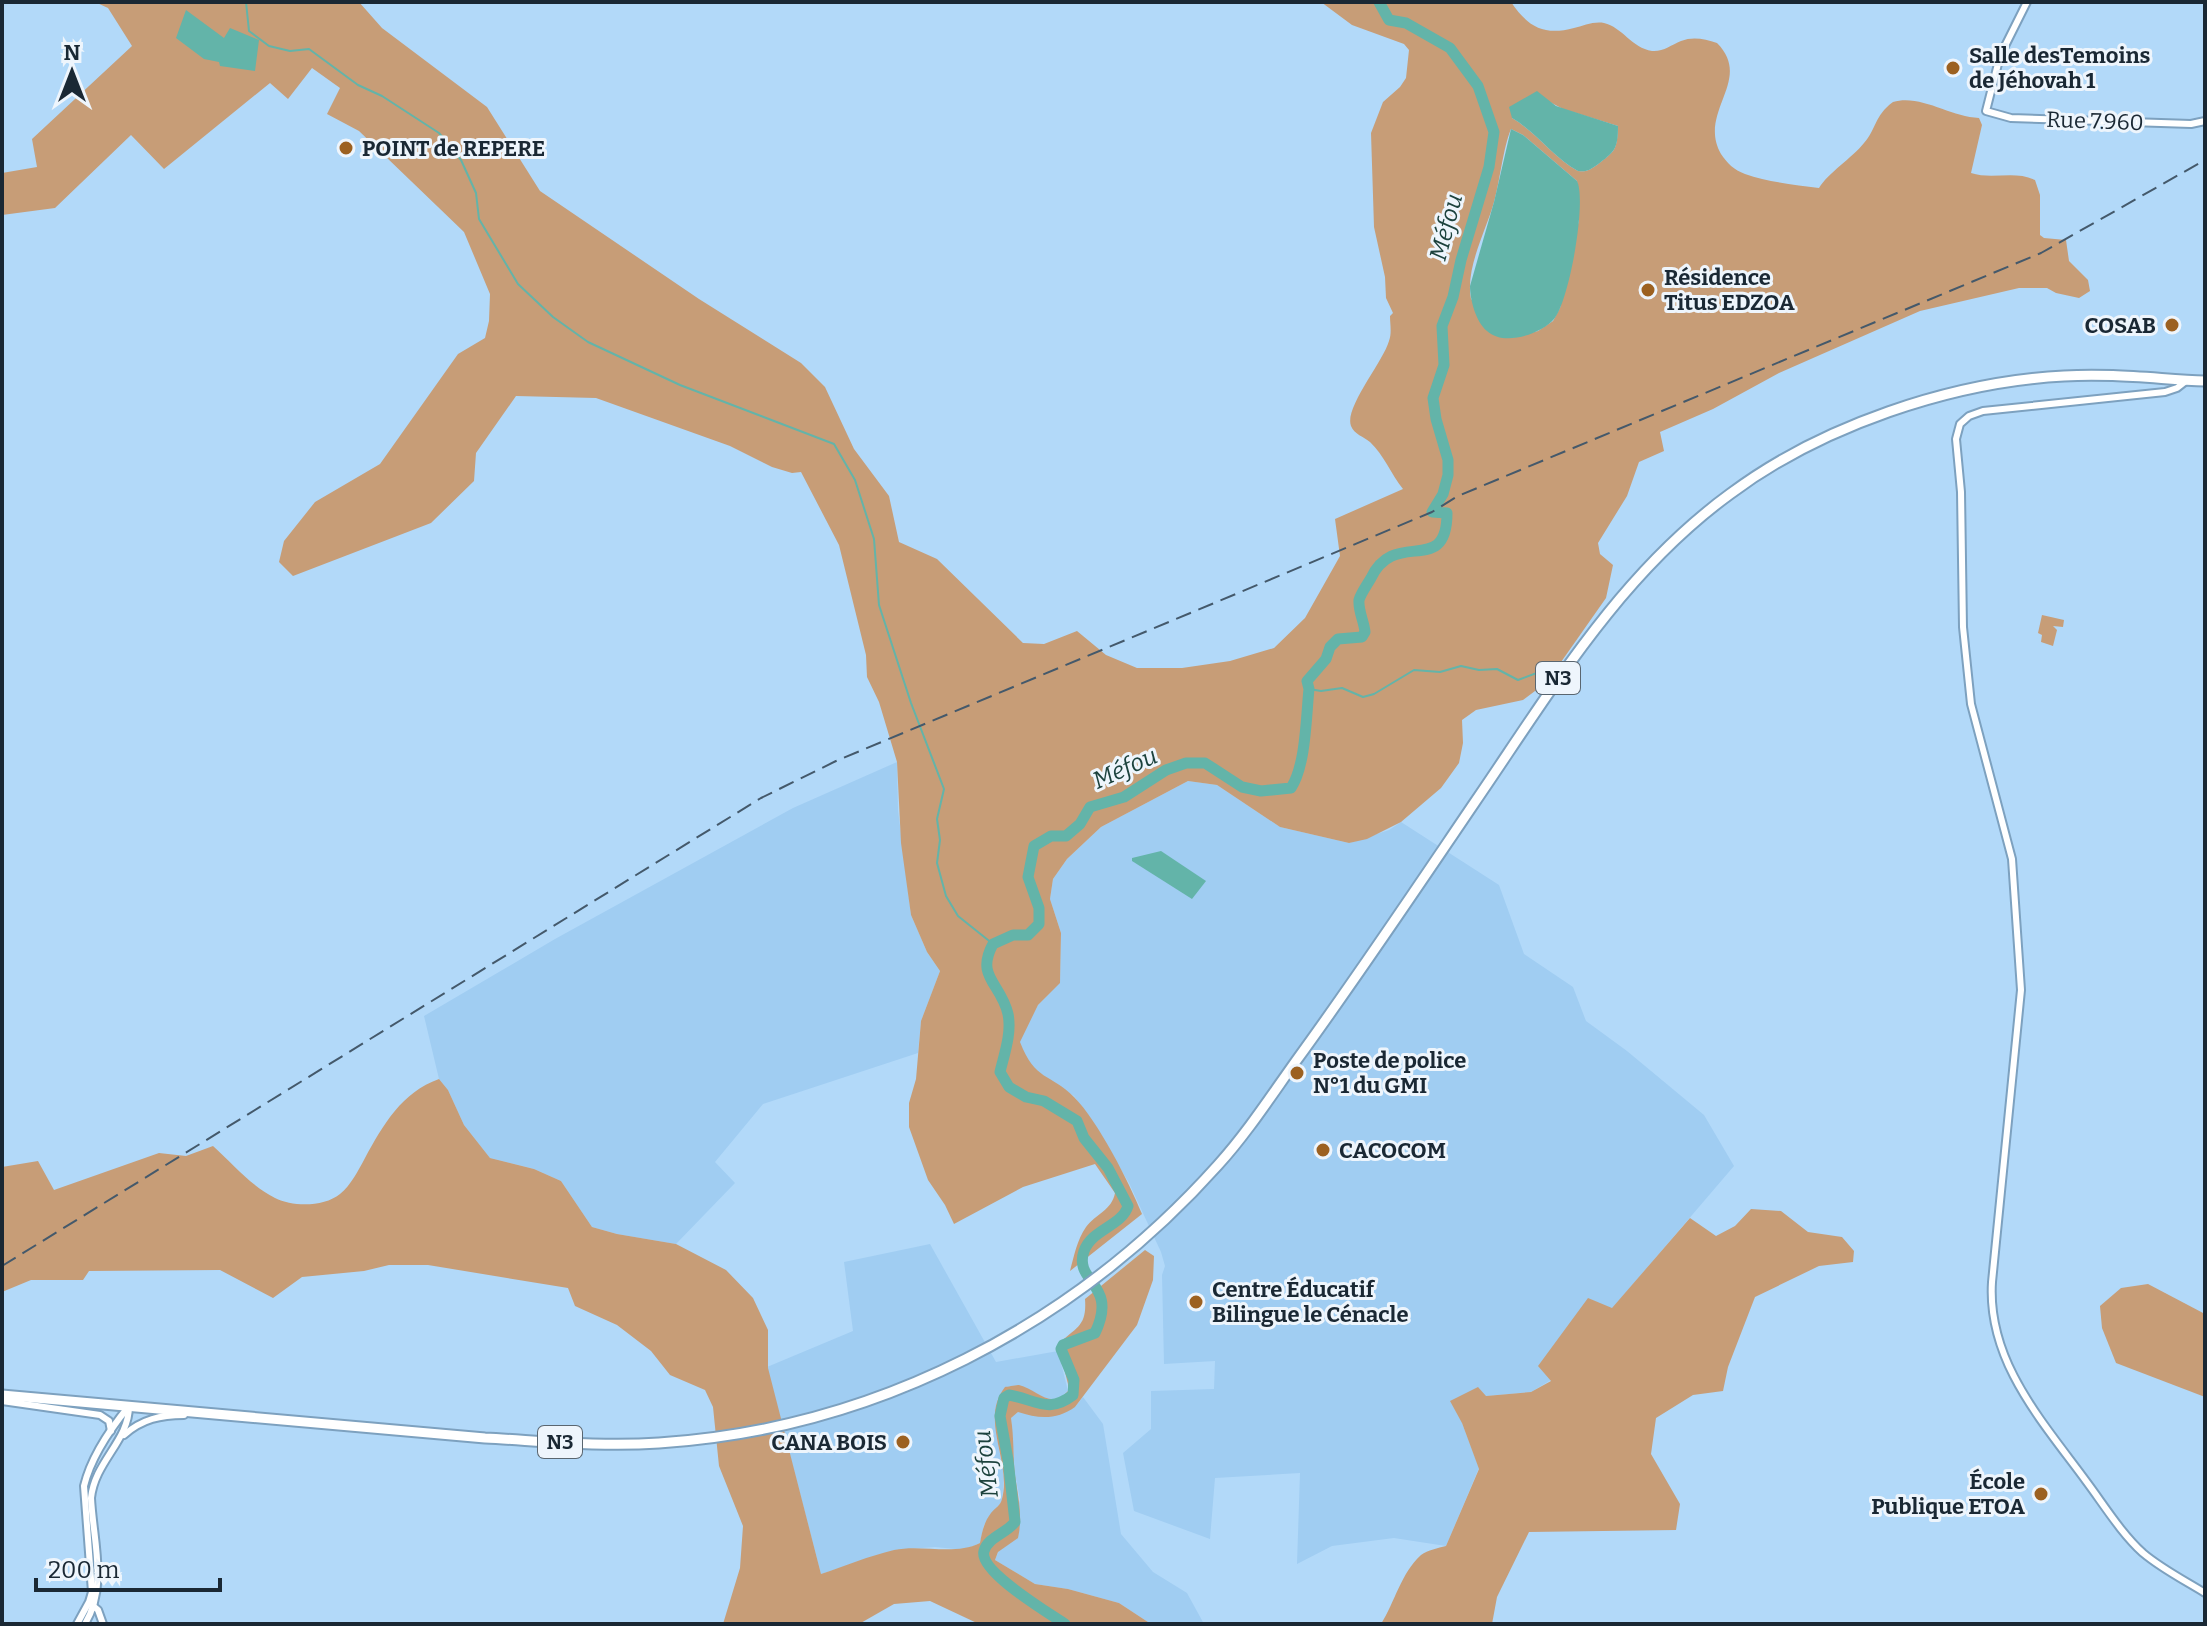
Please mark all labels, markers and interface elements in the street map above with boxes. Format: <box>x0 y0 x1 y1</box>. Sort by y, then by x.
north arrow <box>32 32 112 112</box>
text: N <box>64 39 81 66</box>
place label: Salle desTemoins de Jéhovah 1 <box>1969 42 2151 94</box>
marker: Salle desTemoins de Jéhovah 1 <box>1944 59 1962 77</box>
street label: Rue 7.960 <box>2046 106 2144 136</box>
place label: POINT de REPERE <box>362 135 545 162</box>
marker: POINT de REPERE <box>337 139 355 157</box>
water label: Méfou <box>1424 191 1468 263</box>
place label: Résidence Titus EDZOA <box>1664 264 1795 316</box>
marker: Résidence Titus EDZOA <box>1639 281 1657 299</box>
place label: COSAB <box>2085 312 2156 339</box>
marker: COSAB <box>2163 316 2181 334</box>
road number: N3 <box>1536 662 1580 694</box>
water label: Méfou <box>1088 741 1162 795</box>
place label: Poste de police N°1 du GMI <box>1313 1047 1466 1099</box>
marker: Poste de police N°1 du GMI <box>1288 1064 1306 1082</box>
place label: CACOCOM <box>1339 1137 1446 1164</box>
marker: CACOCOM <box>1314 1141 1332 1159</box>
place label: Centre Éducatif Bilingue le Cénacle <box>1212 1276 1408 1328</box>
marker: Centre Éducatif Bilingue le Cénacle <box>1187 1293 1205 1311</box>
road number: N3 <box>538 1426 582 1458</box>
place label: CANA BOIS <box>771 1429 887 1456</box>
water label: Méfou <box>968 1429 1004 1499</box>
marker: CANA BOIS <box>894 1433 912 1451</box>
place label: École Publique ETOA <box>1871 1468 2025 1520</box>
marker: École Publique ETOA <box>2032 1485 2050 1503</box>
scale bar <box>36 1542 220 1592</box>
text: 200 m <box>48 1556 120 1584</box>

